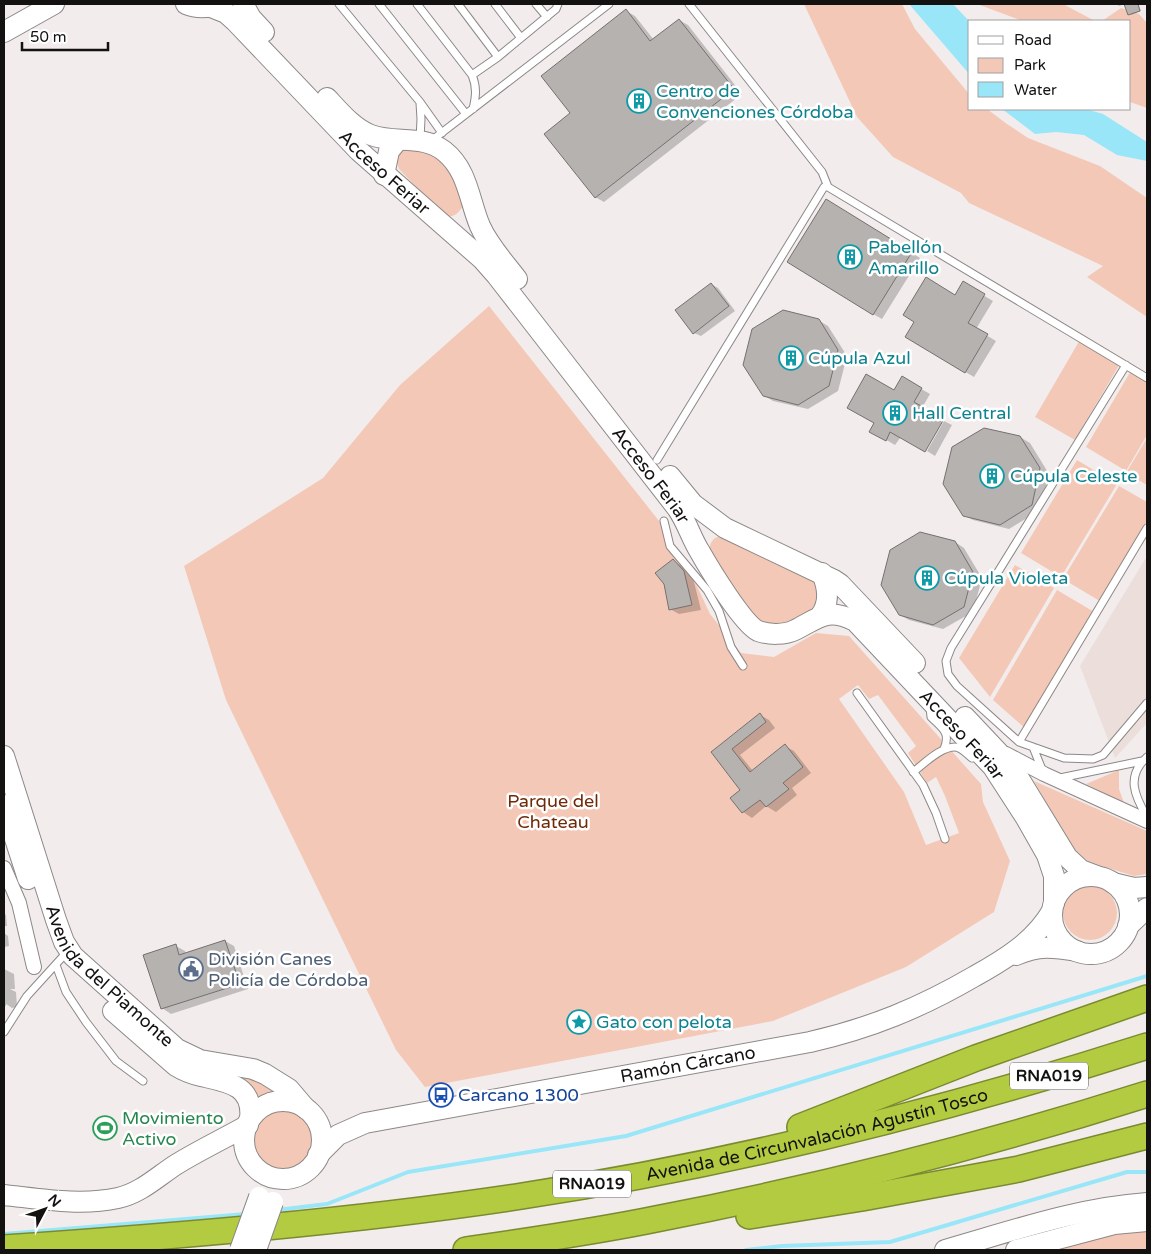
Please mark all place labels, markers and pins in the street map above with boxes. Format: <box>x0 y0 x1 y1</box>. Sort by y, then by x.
place label: Centro de Convenciones Córdoba <box>656 80 854 123</box>
building icon: Centro de Convenciones Córdoba <box>626 88 652 114</box>
place label: Pabellón Amarillo <box>868 236 942 279</box>
building icon: Pabellón Amarillo <box>837 244 863 270</box>
building icon: Cúpula Azul <box>778 345 804 371</box>
place label: Cúpula Azul <box>808 347 911 369</box>
building icon: Hall Central <box>882 400 908 426</box>
place label: Hall Central <box>912 402 1011 424</box>
building icon: Cúpula Celeste <box>979 463 1005 489</box>
place label: Cúpula Celeste <box>1010 465 1137 487</box>
building icon: Cúpula Violeta <box>914 565 940 591</box>
place label: Cúpula Violeta <box>944 567 1068 589</box>
place label: División Canes Policía de Córdoba <box>208 948 368 991</box>
public building icon: División Canes Policía de Córdoba <box>178 956 204 982</box>
place icon: Gato con pelota <box>566 1009 592 1035</box>
place label: Gato con pelota <box>596 1011 732 1033</box>
bus stop icon: Carcano 1300 <box>428 1082 454 1108</box>
place label: Carcano 1300 <box>458 1084 579 1106</box>
place label: Movimiento Activo <box>122 1107 224 1150</box>
sports icon: Movimiento Activo <box>92 1115 118 1141</box>

